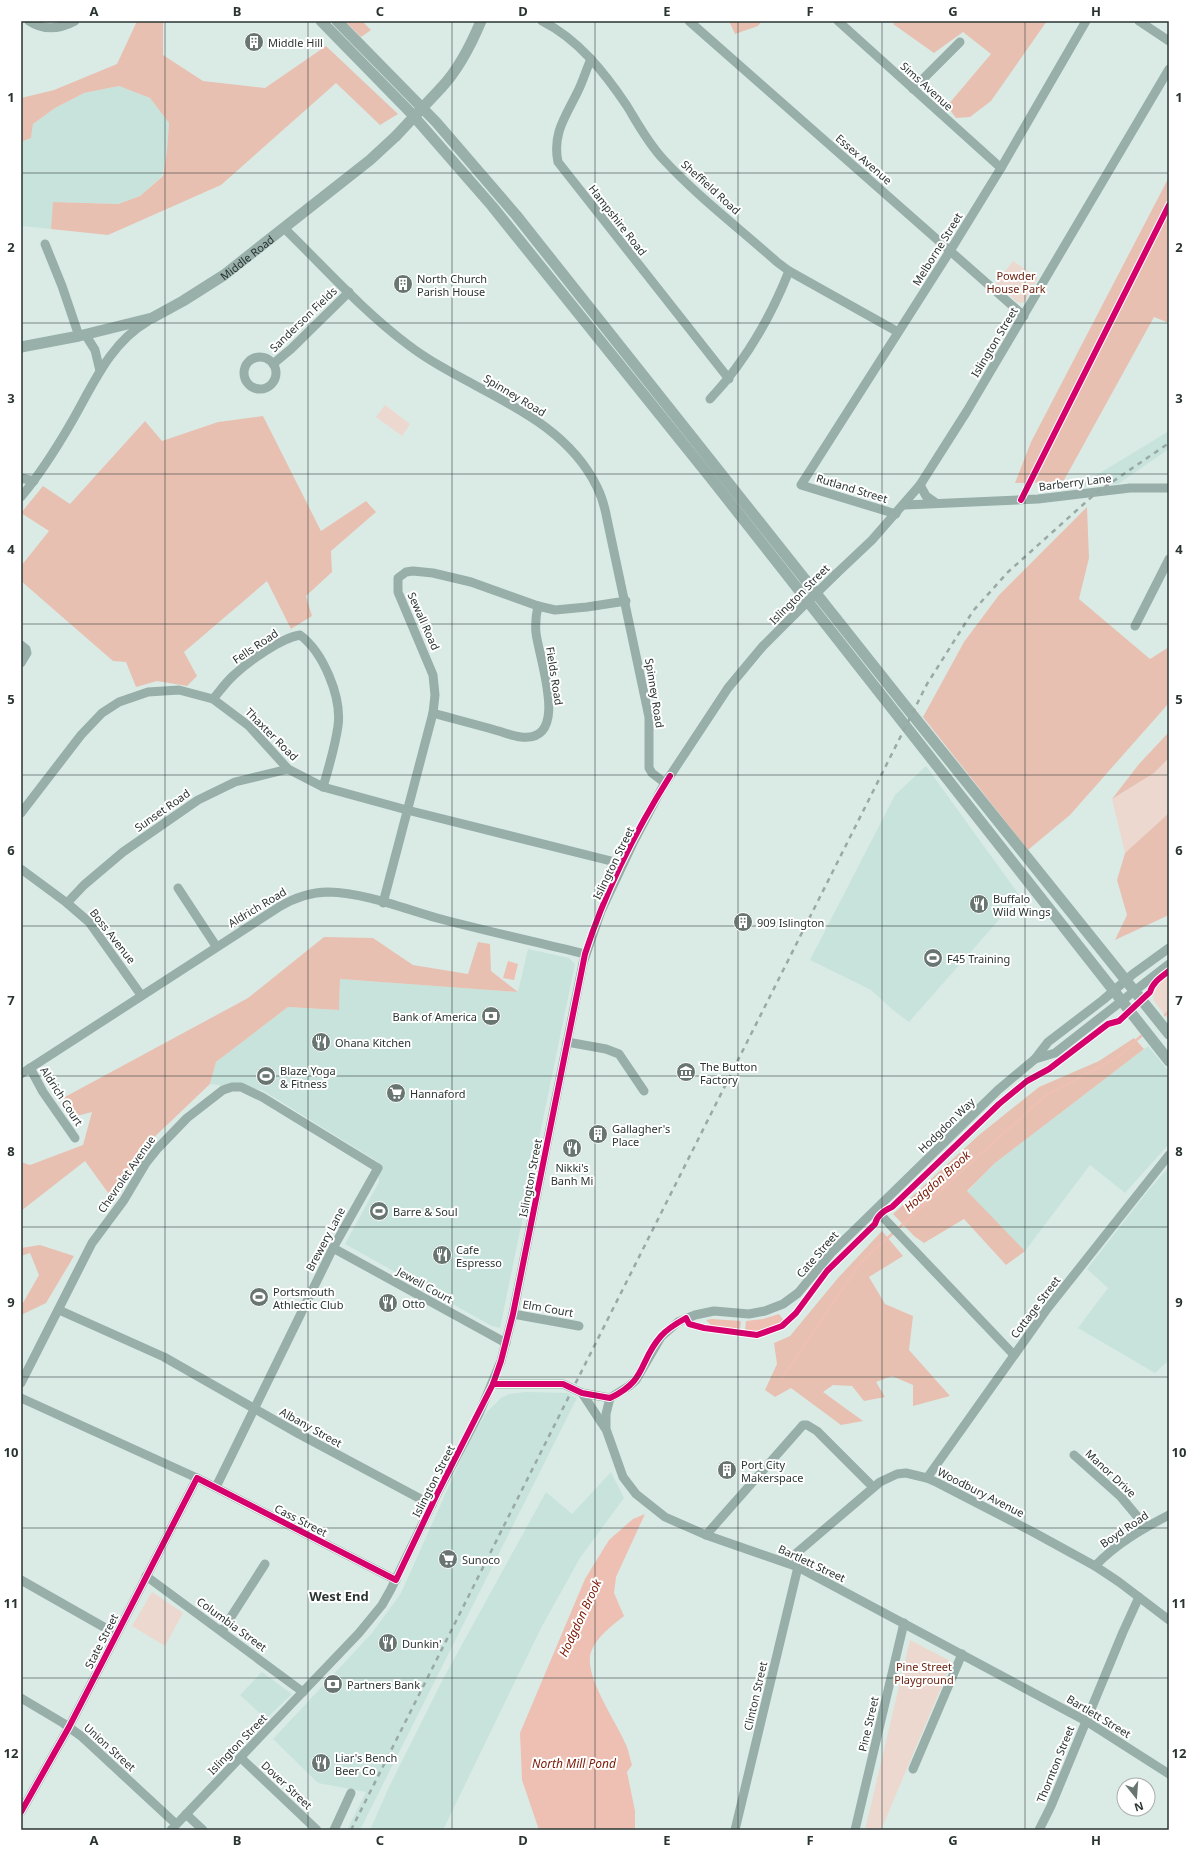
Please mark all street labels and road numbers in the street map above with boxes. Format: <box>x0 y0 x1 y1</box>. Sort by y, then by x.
street label: Sims Avenue <box>897 58 957 114</box>
street label: Essex Avenue <box>833 130 895 188</box>
street label: Sheffield Road <box>678 156 744 218</box>
street label: Hampshire Road <box>586 181 650 259</box>
street label: Melborne Street <box>908 210 966 288</box>
street label: Middle Road <box>217 231 277 283</box>
street label: Sanderson Fields <box>266 283 340 355</box>
street label: Islington Street <box>967 304 1021 380</box>
street label: Spinney Road <box>481 371 549 419</box>
street label: Rutland Street <box>815 470 889 506</box>
street label: Barberry Lane <box>1038 470 1112 494</box>
street label: Islington Street <box>766 561 832 627</box>
street label: Sewall Road <box>405 590 443 652</box>
street label: Fells Road <box>229 625 281 667</box>
street label: Fields Road <box>543 646 567 706</box>
street label: Spinney Road <box>642 657 668 729</box>
street label: Thaxter Road <box>242 704 302 764</box>
street label: Sunset Road <box>131 785 193 835</box>
street label: Islington Street <box>589 824 637 902</box>
street label: Aldrich Road <box>225 884 289 930</box>
street label: Boss Avenue <box>87 905 139 967</box>
street label: Aldrich Court <box>37 1063 87 1129</box>
street label: Hodgdon Way <box>914 1094 978 1156</box>
street label: Chevrolet Avenue <box>94 1133 158 1215</box>
street label: Islington Street <box>515 1138 545 1218</box>
street label: Brewery Lane <box>302 1204 348 1274</box>
street label: Cate Street <box>793 1228 841 1280</box>
street label: Jewell Court <box>394 1263 455 1306</box>
street label: Cottage Street <box>1007 1273 1063 1341</box>
street label: Elm Court <box>522 1296 574 1320</box>
street label: Albany Street <box>277 1404 345 1450</box>
street label: Islington Street <box>408 1442 458 1520</box>
street label: Manor Drive <box>1082 1446 1140 1500</box>
street label: Woodbury Avenue <box>935 1464 1027 1520</box>
street label: Cass Street <box>272 1500 330 1540</box>
street label: Boyd Road <box>1097 1507 1151 1551</box>
street label: Bartlett Street <box>776 1541 848 1585</box>
street label: Columbia Street <box>194 1594 270 1654</box>
street label: State Street <box>81 1611 121 1671</box>
street label: Clinton Street <box>740 1660 770 1732</box>
street label: Bartlett Street <box>1064 1691 1134 1741</box>
street label: Pine Street <box>854 1695 882 1753</box>
street label: Islington Street <box>204 1710 270 1778</box>
street label: Union Street <box>81 1720 139 1774</box>
street label: Thornton Street <box>1033 1723 1077 1805</box>
street label: Dover Street <box>258 1758 316 1812</box>

